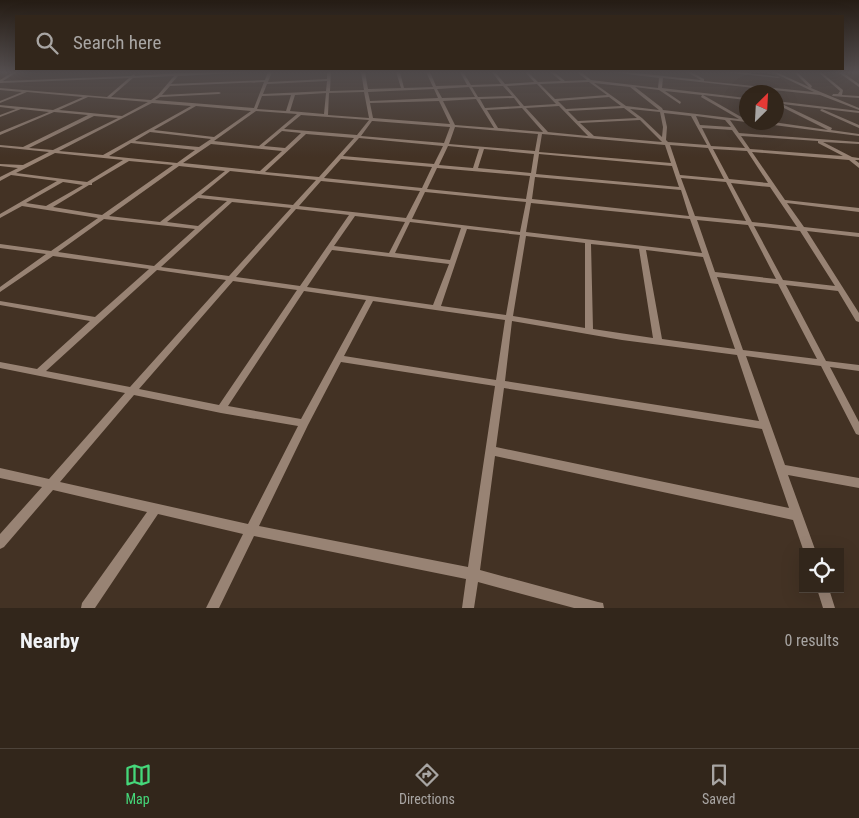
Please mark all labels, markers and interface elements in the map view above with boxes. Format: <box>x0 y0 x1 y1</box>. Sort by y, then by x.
search box <box>15 15 844 70</box>
icon: search <box>33 29 61 57</box>
text: Search here <box>73 31 161 54</box>
north arrow <box>739 85 784 130</box>
map controls <box>799 548 844 593</box>
button: locate <box>799 548 844 593</box>
text: Nearby <box>20 629 79 653</box>
text: 0 results <box>784 631 839 650</box>
tab: Map <box>124 761 152 807</box>
tab: Directions <box>399 761 455 807</box>
tab: Saved <box>702 761 735 807</box>

